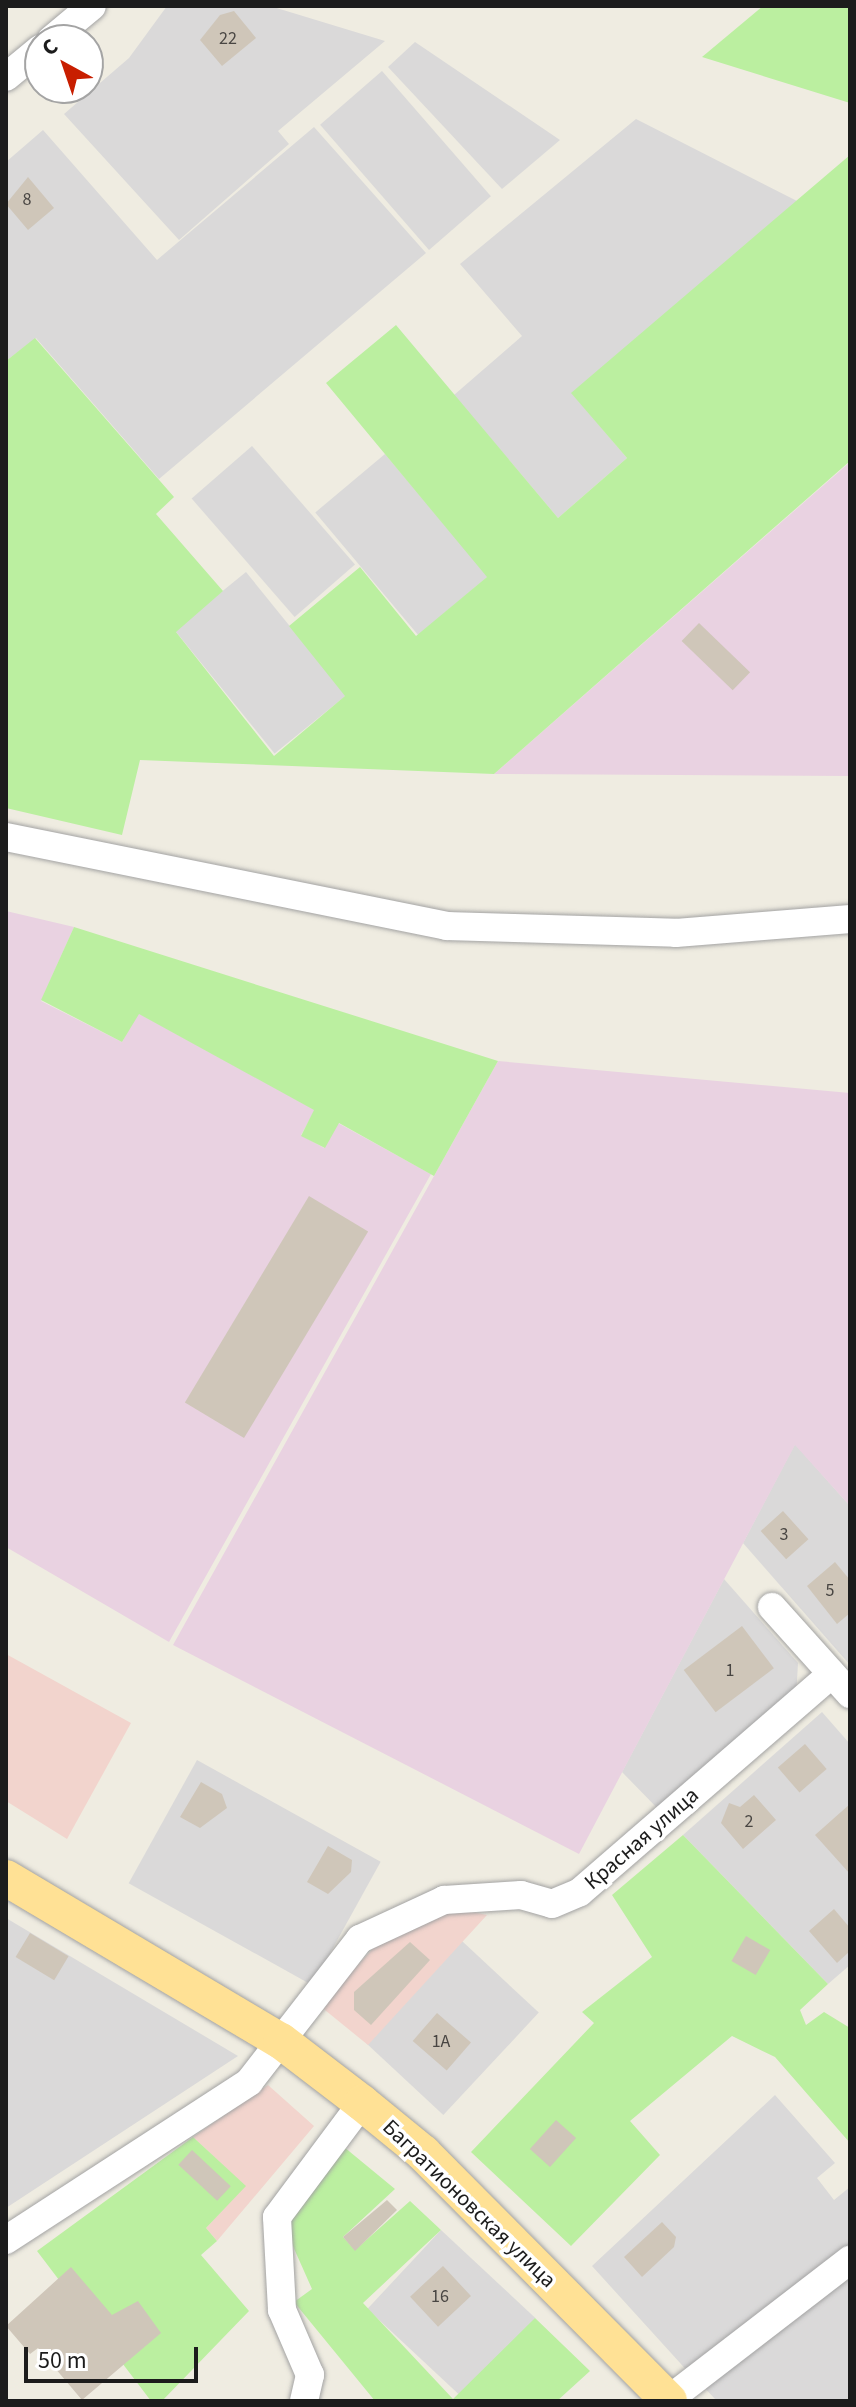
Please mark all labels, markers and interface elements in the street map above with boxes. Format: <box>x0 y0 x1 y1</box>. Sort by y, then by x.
north arrow <box>24 24 104 104</box>
house number: 22 <box>219 28 237 50</box>
text: С <box>35 31 65 64</box>
house number: 8 <box>23 189 31 211</box>
house number: 3 <box>780 1524 788 1546</box>
house number: 5 <box>826 1580 834 1602</box>
house number: 1 <box>726 1660 734 1682</box>
street label: Красная улица <box>580 1782 704 1896</box>
house number: 2 <box>745 1811 753 1833</box>
house number: 1А <box>432 2031 450 2053</box>
street label: Багратионовская улица <box>377 2114 561 2294</box>
house number: 16 <box>431 2286 449 2308</box>
scale bar <box>28 2331 202 2381</box>
text: 50 m <box>38 2343 87 2378</box>

